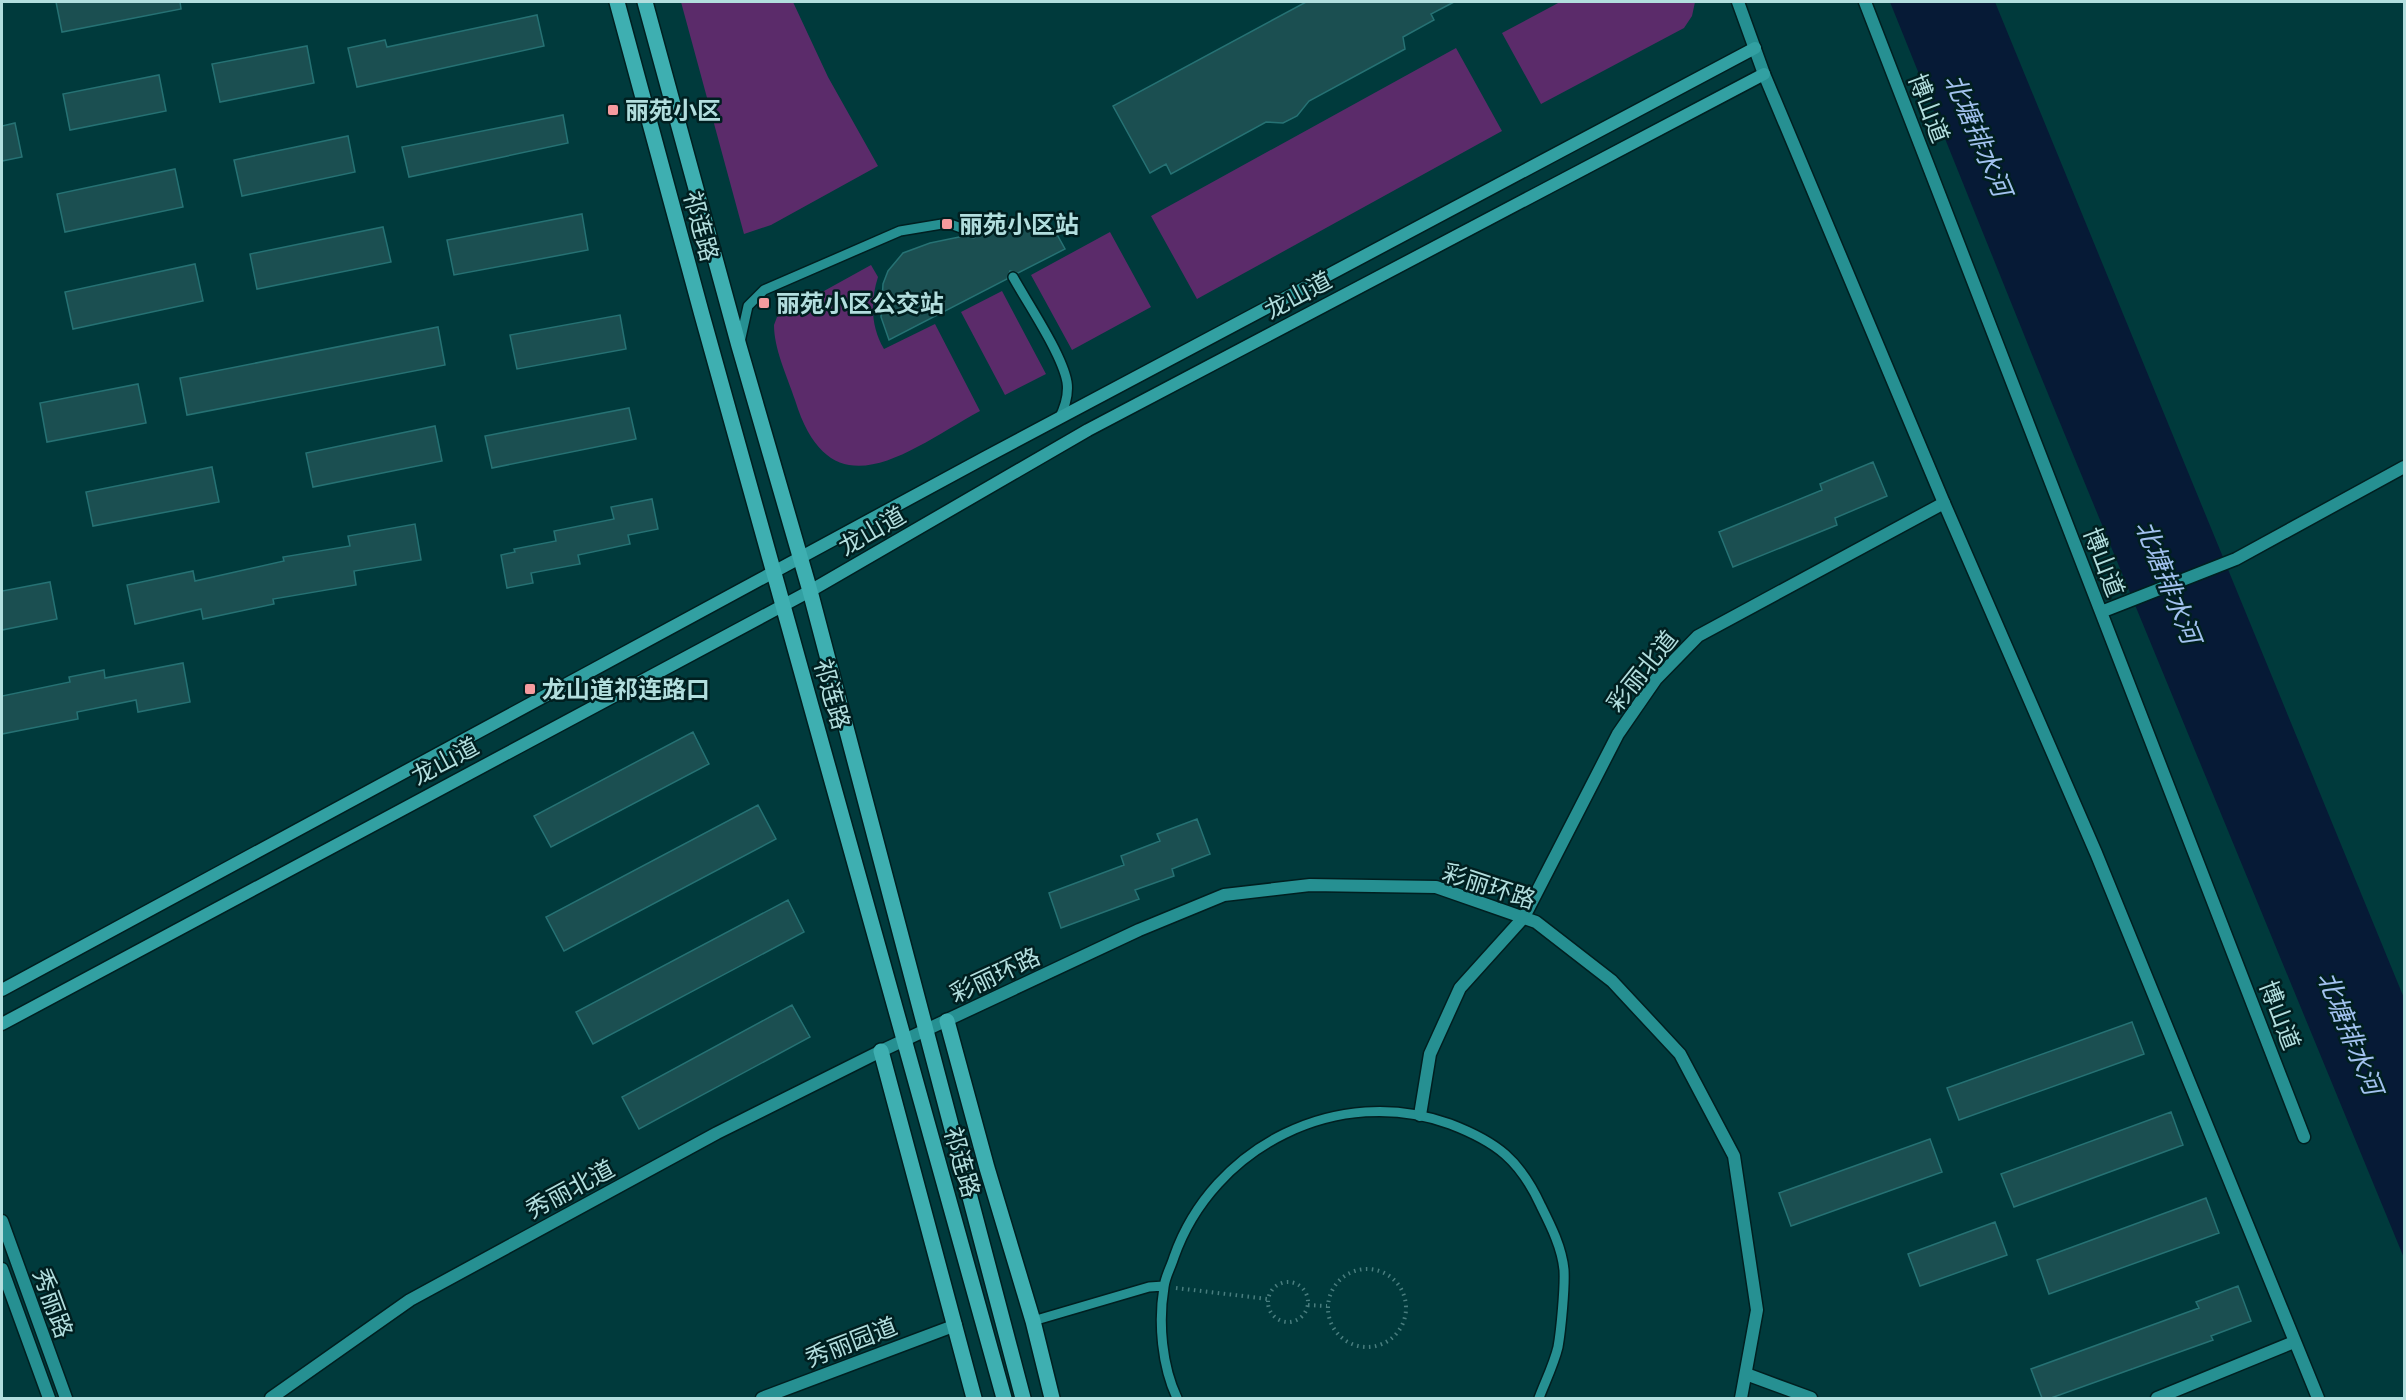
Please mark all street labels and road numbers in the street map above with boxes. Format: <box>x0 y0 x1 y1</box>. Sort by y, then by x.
street label: 博山道 <box>1900 68 1958 148</box>
street label: 祁连路 <box>675 187 727 265</box>
street label: 龙山道 <box>1258 263 1338 327</box>
street label: 龙山道 <box>832 498 912 564</box>
street label: 博山道 <box>2075 522 2133 602</box>
street label: 彩丽北道 <box>1598 623 1686 719</box>
street label: 祁连路 <box>805 655 859 733</box>
street label: 龙山道 <box>405 729 485 793</box>
street label: 彩丽环路 <box>1438 855 1540 917</box>
street label: 彩丽环路 <box>944 939 1046 1011</box>
street label: 博山道 <box>2251 975 2309 1055</box>
street label: 祁连路 <box>935 1123 989 1201</box>
street label: 秀丽北道 <box>519 1151 621 1227</box>
street label: 秀丽路 <box>24 1263 82 1343</box>
street label: 秀丽园道 <box>800 1308 902 1376</box>

